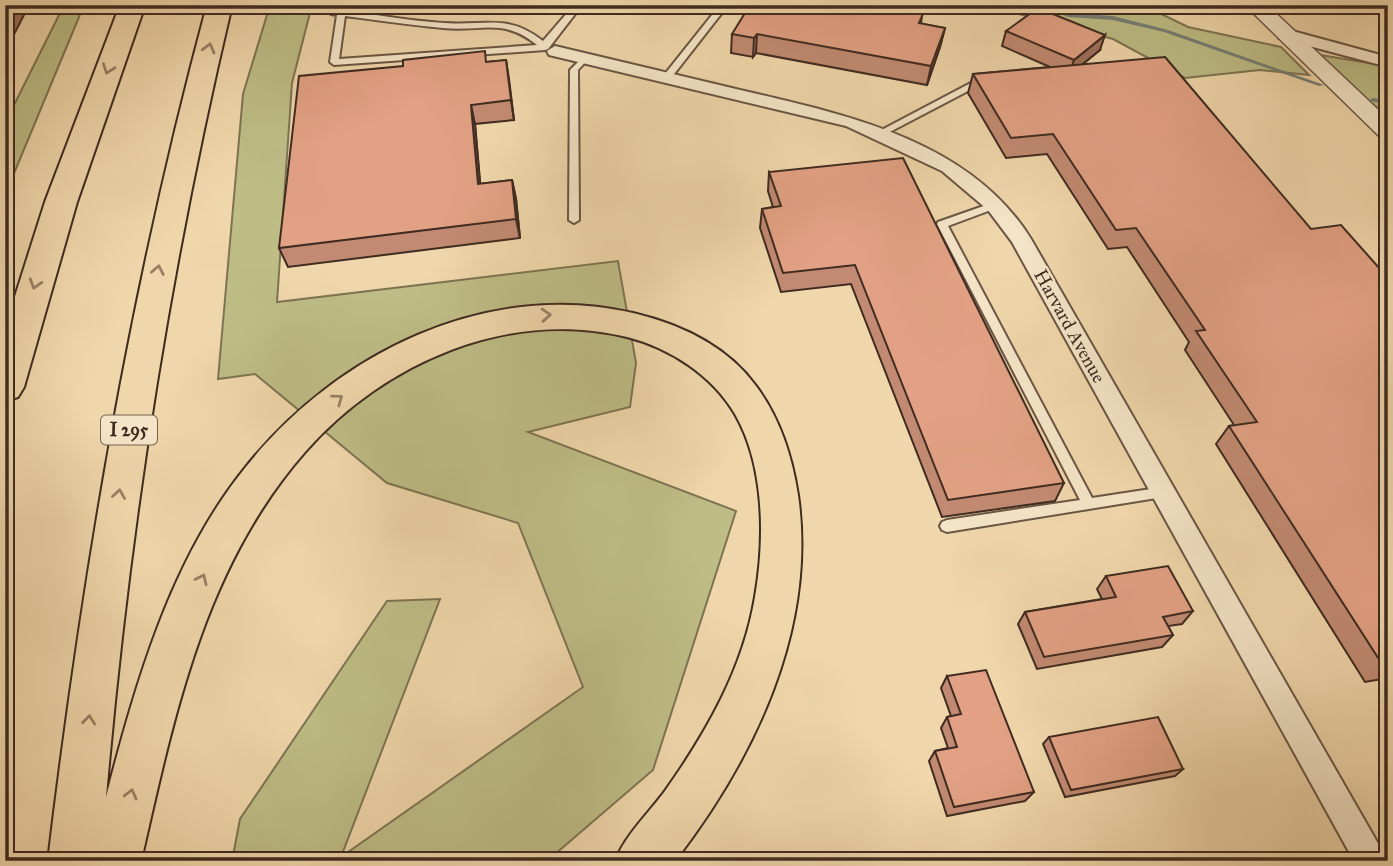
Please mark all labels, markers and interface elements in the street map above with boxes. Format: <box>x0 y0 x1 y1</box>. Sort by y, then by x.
one-way arrow <box>201 43 215 55</box>
one-way arrow <box>102 62 116 74</box>
one-way arrow <box>149 264 164 276</box>
street label: Harvard Avenue <box>1029 265 1111 387</box>
one-way arrow <box>29 278 44 290</box>
one-way arrow <box>540 308 551 323</box>
one-way arrow <box>330 395 343 408</box>
road number: I 295 <box>101 416 157 444</box>
one-way arrow <box>111 488 126 500</box>
one-way arrow <box>194 574 208 586</box>
one-way arrow <box>81 714 96 725</box>
one-way arrow <box>123 788 138 800</box>

